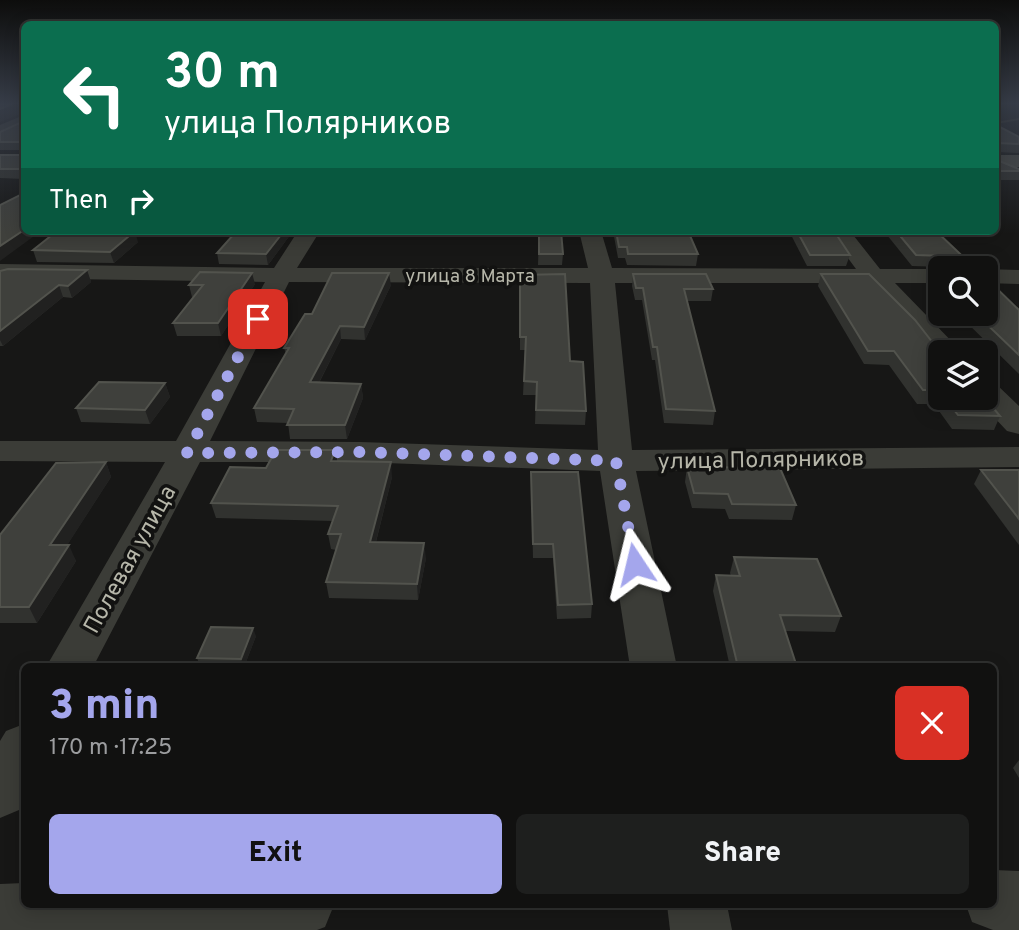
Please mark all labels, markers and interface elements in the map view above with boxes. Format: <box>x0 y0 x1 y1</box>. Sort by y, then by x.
text: 30 m <box>164 44 280 106</box>
icon: left <box>49 49 140 140</box>
text: улица Полярников <box>164 105 451 145</box>
icon: right <box>122 182 160 220</box>
text: Then <box>49 185 108 218</box>
map controls <box>928 256 998 410</box>
button: search <box>928 256 998 326</box>
street label: улица 8 Марта <box>405 265 535 289</box>
pin <box>228 289 288 349</box>
icon: arrive <box>239 300 277 338</box>
button: layers <box>928 340 998 410</box>
street label: улица Полярников <box>658 445 865 478</box>
street label: Полевая улица <box>78 481 184 639</box>
position arrow <box>598 527 672 601</box>
text: 3 min <box>49 681 160 734</box>
button: close <box>895 686 969 760</box>
text: 170 m · 17:25 <box>49 734 172 763</box>
button: Exit <box>49 814 502 894</box>
button: Share <box>516 814 969 894</box>

